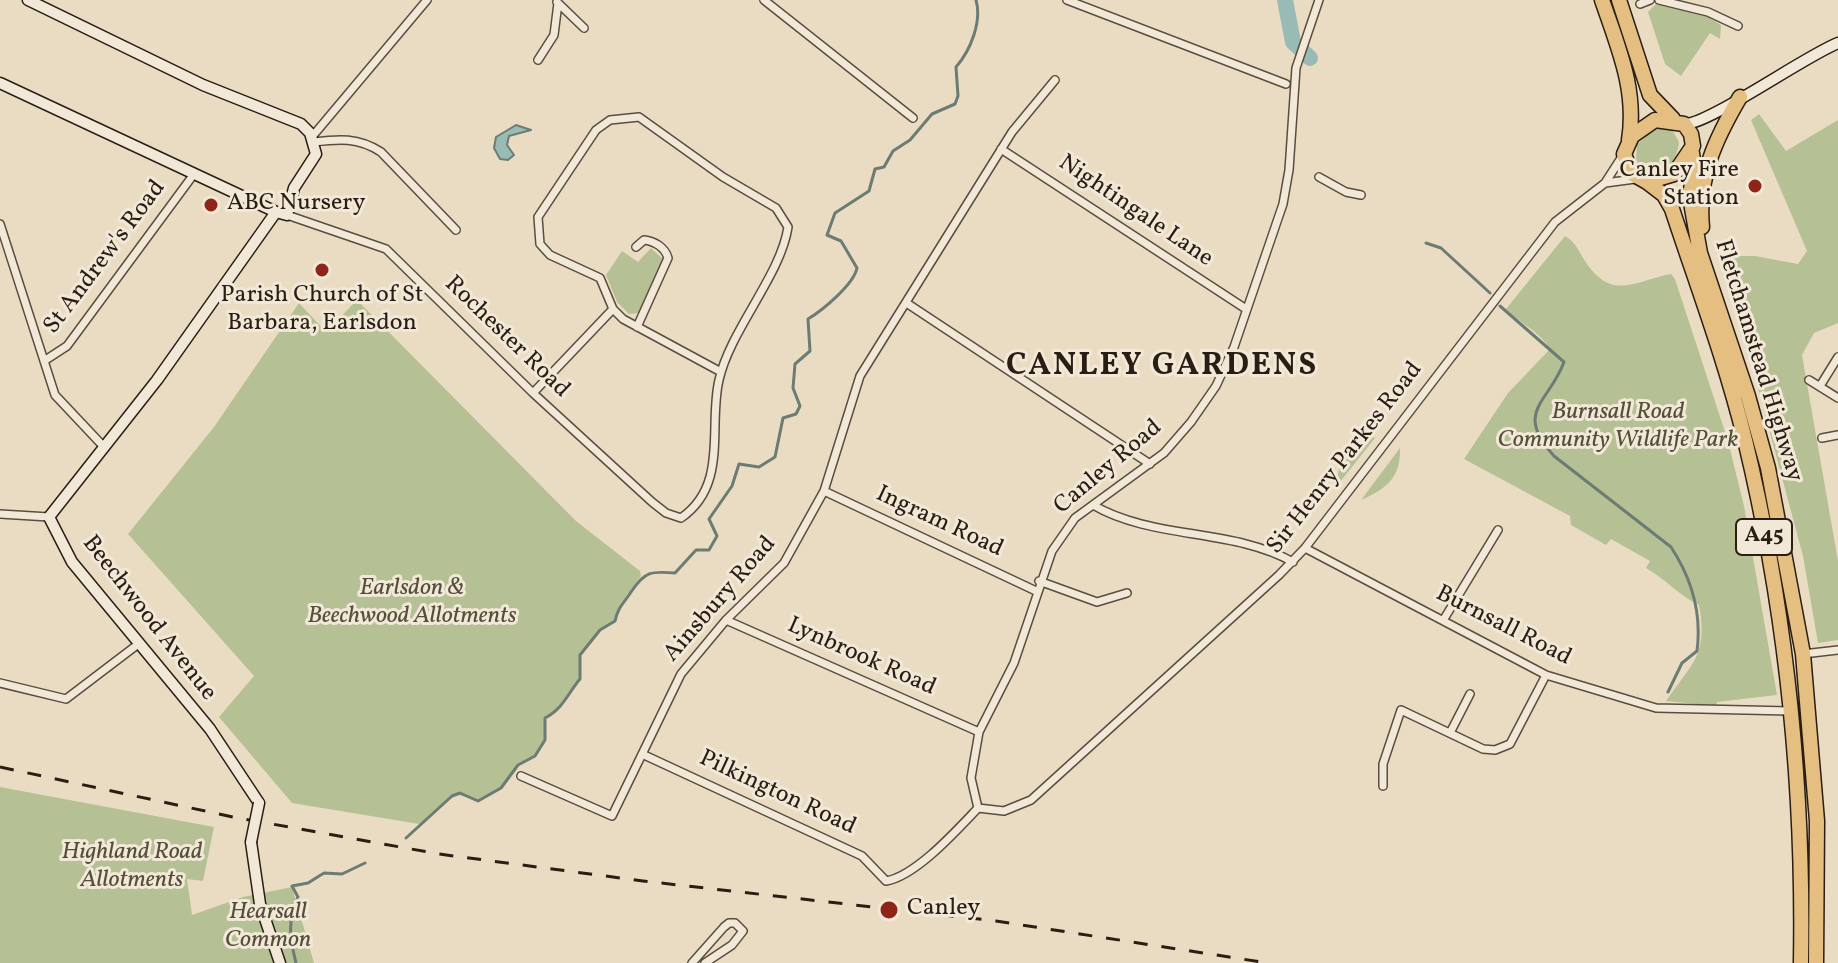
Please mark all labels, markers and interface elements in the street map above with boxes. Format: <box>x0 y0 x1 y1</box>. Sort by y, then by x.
street label: Nightingale Lane <box>1052 150 1218 274</box>
place label: Canley Fire Station <box>1620 158 1739 214</box>
street label: St Andrew's Road <box>39 175 173 341</box>
marker: Canley Fire Station <box>1746 177 1764 195</box>
place label: ABC Nursery <box>227 191 365 219</box>
marker: ABC Nursery <box>202 196 220 214</box>
street label: Fletchamstead Highway <box>1706 236 1808 486</box>
marker: Parish Church of St Barbara, Earlsdon <box>313 261 331 279</box>
street label: Rochester Road <box>437 271 575 405</box>
place label: Parish Church of St Barbara, Earlsdon <box>221 283 423 339</box>
district label: CANLEY GARDENS <box>1006 349 1318 387</box>
street label: Sir Henry Parkes Road <box>1262 357 1430 561</box>
park label: Burnsall Road Community Wildlife Park <box>1498 400 1738 456</box>
street label: Canley Road <box>1049 414 1169 522</box>
street label: Ingram Road <box>871 481 1007 565</box>
road number: A45 <box>1736 519 1792 555</box>
street label: Beechwood Avenue <box>75 531 221 707</box>
street label: Ainsbury Road <box>658 531 784 669</box>
park label: Earlsdon & Beechwood Allotments <box>307 576 517 632</box>
street label: Burnsall Road <box>1430 580 1576 674</box>
street label: Lynbrook Road <box>782 612 940 704</box>
street label: Pilkington Road <box>694 745 860 843</box>
park label: Highland Road Allotments <box>61 840 203 896</box>
place label: Canley <box>907 896 980 924</box>
marker: Canley <box>878 899 900 921</box>
park label: Hearsall Common <box>225 900 311 956</box>

